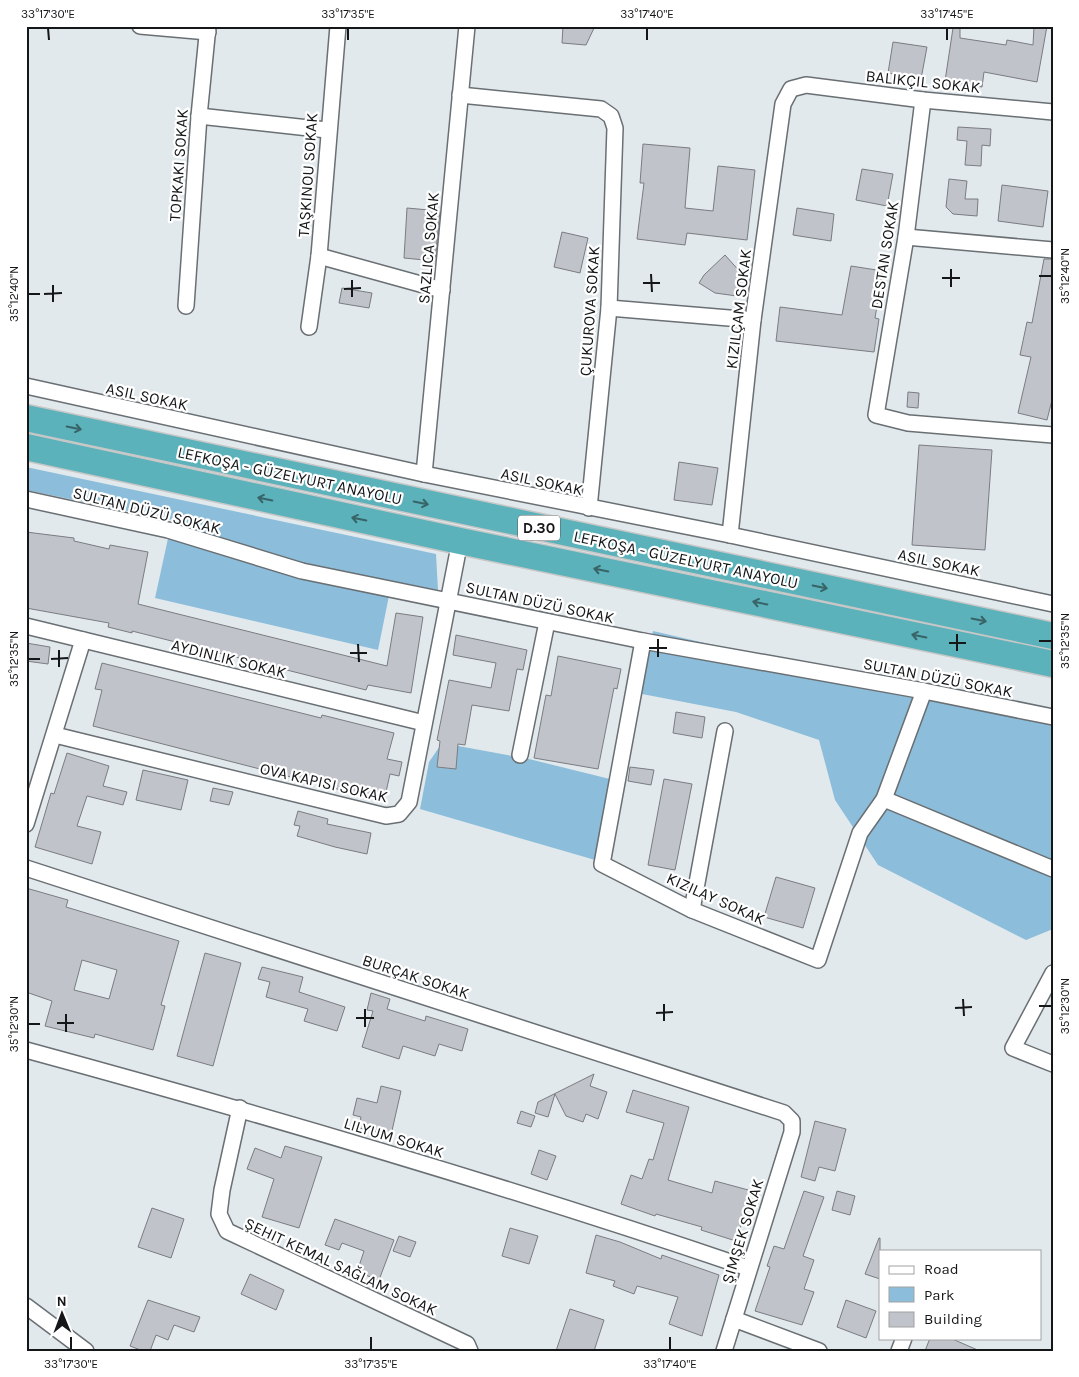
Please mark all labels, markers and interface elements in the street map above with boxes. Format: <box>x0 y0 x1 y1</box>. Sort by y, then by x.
text: 33°17'30"E <box>21 7 75 21</box>
text: 33°17'35"E <box>321 7 375 21</box>
text: 33°17'40"E <box>620 7 674 21</box>
text: 33°17'45"E <box>920 7 974 21</box>
street label: BALIKÇIL SOKAK <box>865 66 981 97</box>
street label: TOPKAKI SOKAK <box>165 108 192 222</box>
street label: TAŞKINOU SOKAK <box>294 112 321 238</box>
street label: SAZLICA SOKAK <box>414 191 443 305</box>
street label: DESTAN SOKAK <box>867 199 902 310</box>
street label: ÇUKUROVA SOKAK <box>575 245 604 377</box>
street label: KIZILÇAM SOKAK <box>722 248 755 370</box>
text: 35°12'40"N <box>1058 248 1072 304</box>
text: 35°12'40"N <box>7 266 21 322</box>
street label: ASIL SOKAK <box>104 379 190 414</box>
one-way arrow <box>65 424 81 433</box>
street label: LEFKOŞA - GÜZELYURT ANAYOLU <box>176 442 404 509</box>
street label: ASIL SOKAK <box>499 464 585 499</box>
street label: SULTAN DÜZÜ SOKAK <box>71 483 223 538</box>
one-way arrow <box>258 494 274 503</box>
one-way arrow <box>412 499 428 508</box>
one-way arrow <box>352 514 368 523</box>
road number: D.30 <box>518 516 560 540</box>
street label: LEFKOŞA - GÜZELYURT ANAYOLU <box>572 526 800 593</box>
street label: ASIL SOKAK <box>896 545 982 580</box>
one-way arrow <box>594 565 610 574</box>
street label: SULTAN DÜZÜ SOKAK <box>464 577 616 628</box>
one-way arrow <box>811 583 827 592</box>
one-way arrow <box>753 598 769 607</box>
text: 35°12'35"N <box>1058 613 1072 669</box>
one-way arrow <box>970 616 986 626</box>
text: 35°12'35"N <box>7 631 21 687</box>
one-way arrow <box>912 631 928 640</box>
street label: AYDINLIK SOKAK <box>170 635 289 682</box>
street label: SULTAN DÜZÜ SOKAK <box>862 654 1014 701</box>
street label: OVA KAPISI SOKAK <box>258 759 390 806</box>
street label: KIZILAY SOKAK <box>664 868 768 929</box>
street label: BURÇAK SOKAK <box>360 950 472 1003</box>
text: 35°12'30"N <box>1058 978 1072 1034</box>
text: 35°12'30"N <box>7 996 21 1052</box>
street label: LILYUM SOKAK <box>342 1113 446 1162</box>
street label: ŞIMŞEK SOKAK <box>718 1176 768 1286</box>
street label: ŞEHIT KEMAL SAĞLAM SOKAK <box>242 1213 440 1320</box>
legend <box>879 1250 1042 1340</box>
text: Road <box>924 1260 959 1278</box>
text: Park <box>924 1286 954 1304</box>
north arrow <box>38 1290 88 1340</box>
text: N <box>57 1293 67 1310</box>
text: Building <box>924 1310 982 1328</box>
text: 33°17'30"E <box>44 1357 98 1371</box>
text: 33°17'35"E <box>344 1357 398 1371</box>
text: 33°17'40"E <box>643 1357 697 1371</box>

